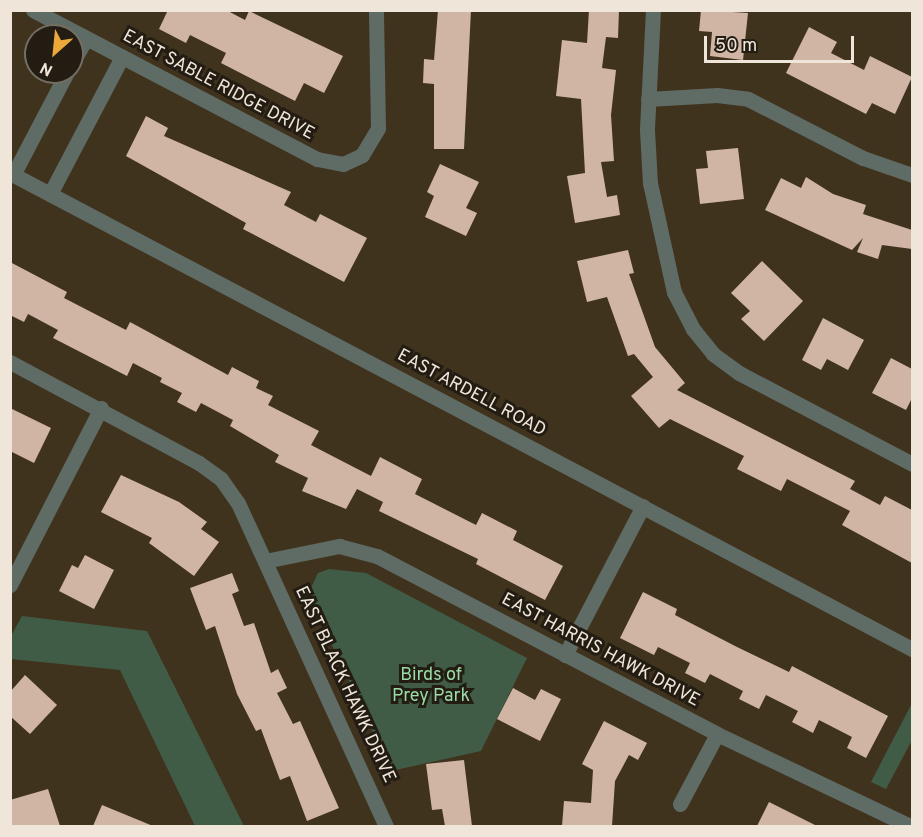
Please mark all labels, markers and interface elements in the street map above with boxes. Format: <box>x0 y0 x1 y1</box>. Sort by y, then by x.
north arrow <box>24 24 84 84</box>
scale bar <box>707 24 857 62</box>
street label: EAST SABLE RIDGE DRIVE <box>118 26 318 146</box>
text: 50 m <box>715 35 757 58</box>
text: N <box>37 57 56 80</box>
street label: EAST ARDELL ROAD <box>392 345 550 443</box>
street label: EAST BLACK HAWK DRIVE <box>289 583 399 787</box>
street label: EAST HARRIS HAWK DRIVE <box>497 589 703 713</box>
park label: Birds of Prey Park <box>392 666 470 708</box>

